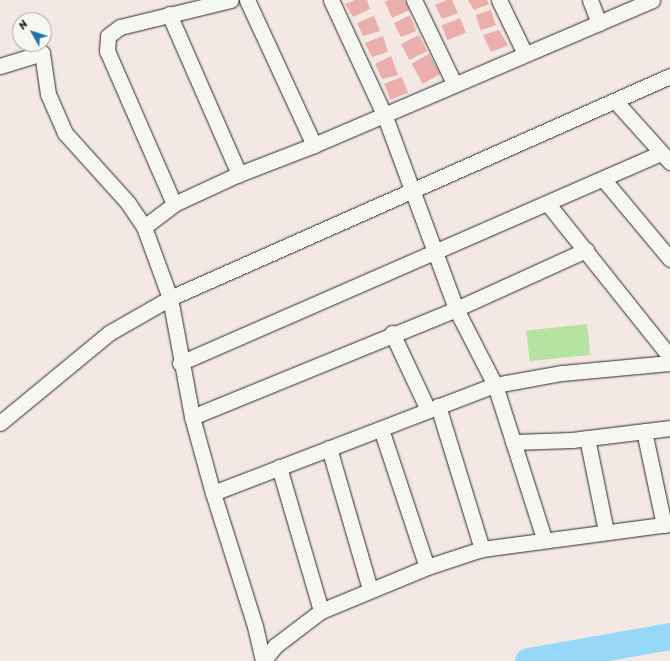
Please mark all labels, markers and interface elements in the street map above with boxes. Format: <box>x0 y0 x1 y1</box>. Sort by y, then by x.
north arrow <box>12 12 52 52</box>
text: N <box>13 16 33 34</box>

